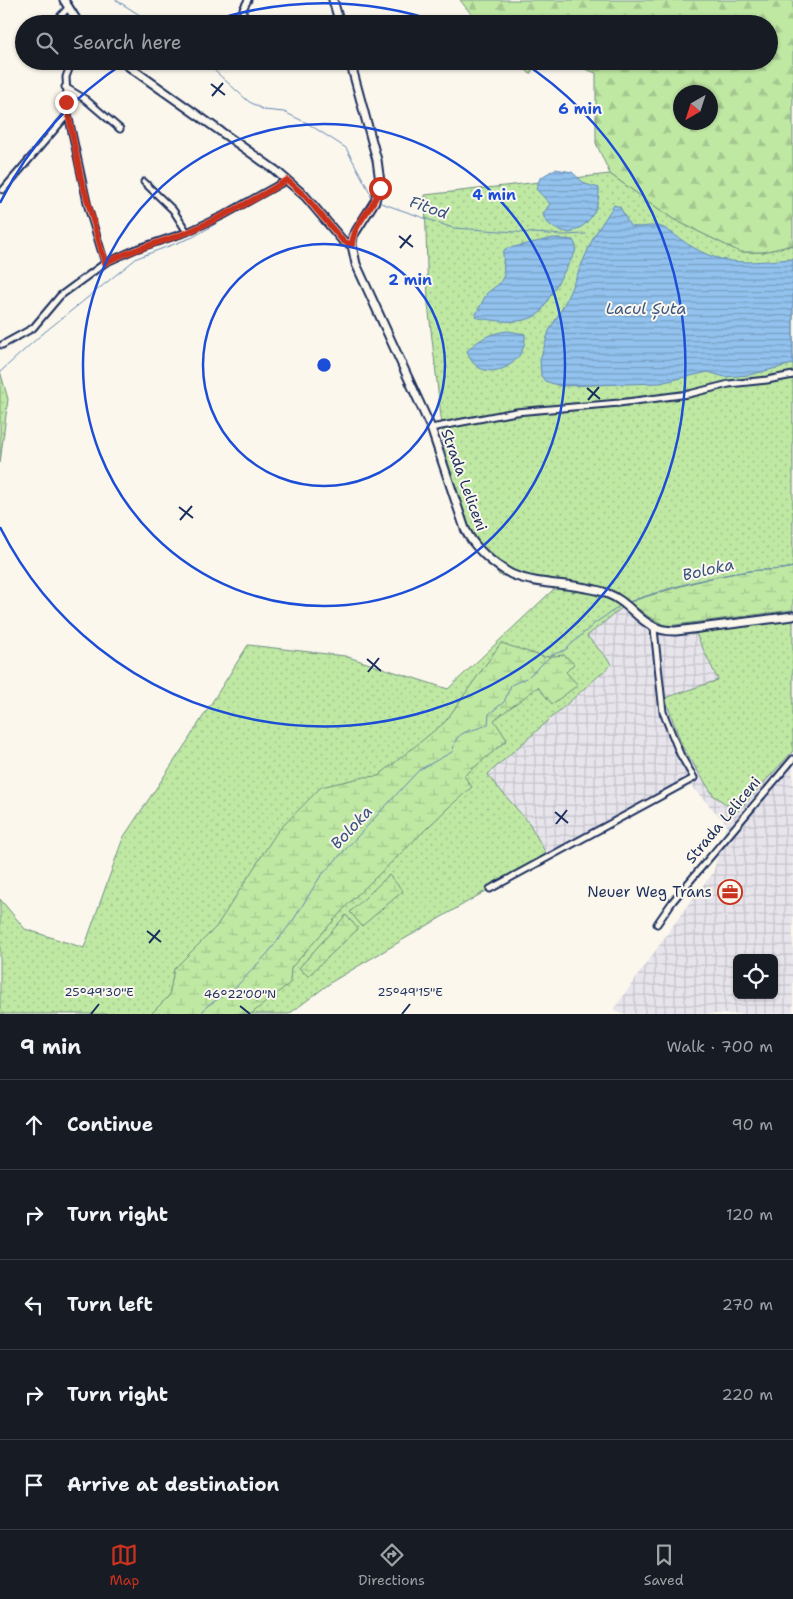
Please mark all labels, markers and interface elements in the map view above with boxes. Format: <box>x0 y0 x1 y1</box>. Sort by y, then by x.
search box <box>15 15 778 70</box>
icon: search <box>33 29 61 57</box>
text: Search here <box>73 30 182 55</box>
north arrow <box>673 85 718 130</box>
route end <box>55 91 78 114</box>
text: 6 min <box>558 99 602 119</box>
route start <box>369 177 392 200</box>
text: 4 min <box>472 185 516 205</box>
water label: Fitod <box>407 191 452 224</box>
text: 2 min <box>388 270 432 290</box>
water label: Lacul Șuta <box>606 298 686 320</box>
centre of rings <box>315 356 333 374</box>
street label: Strada Leliceni <box>436 426 492 534</box>
water label: Boloka <box>680 553 736 586</box>
street label: Strada Leliceni <box>681 772 765 868</box>
water label: Boloka <box>326 801 377 854</box>
office icon: Neuer Weg Trans <box>717 879 743 905</box>
place label: Neuer Weg Trans <box>587 882 712 902</box>
map controls <box>733 954 778 999</box>
button: locate <box>733 954 778 999</box>
text: 25°49'30"E <box>64 984 134 1000</box>
text: 25°49'15"E <box>377 984 443 1000</box>
text: 46°22'00"N <box>204 986 276 1002</box>
text: 9 min <box>20 1033 81 1061</box>
text: Walk · 700 m <box>667 1036 773 1057</box>
icon: ahead <box>20 1111 48 1139</box>
text: Continue <box>67 1112 153 1137</box>
text: 90 m <box>732 1114 773 1135</box>
icon: right <box>20 1201 48 1229</box>
text: Turn right <box>67 1202 168 1227</box>
text: 120 m <box>726 1204 773 1225</box>
icon: left <box>20 1291 48 1319</box>
text: Turn left <box>67 1292 153 1317</box>
text: 270 m <box>722 1294 773 1315</box>
icon: right <box>20 1381 48 1409</box>
text: Turn right <box>67 1382 168 1407</box>
text: 220 m <box>721 1384 773 1405</box>
icon: arrive <box>20 1471 48 1499</box>
text: Arrive at destination <box>67 1472 279 1497</box>
tab: Map <box>109 1541 139 1589</box>
tab: Directions <box>358 1541 425 1589</box>
tab: Saved <box>644 1541 684 1589</box>

